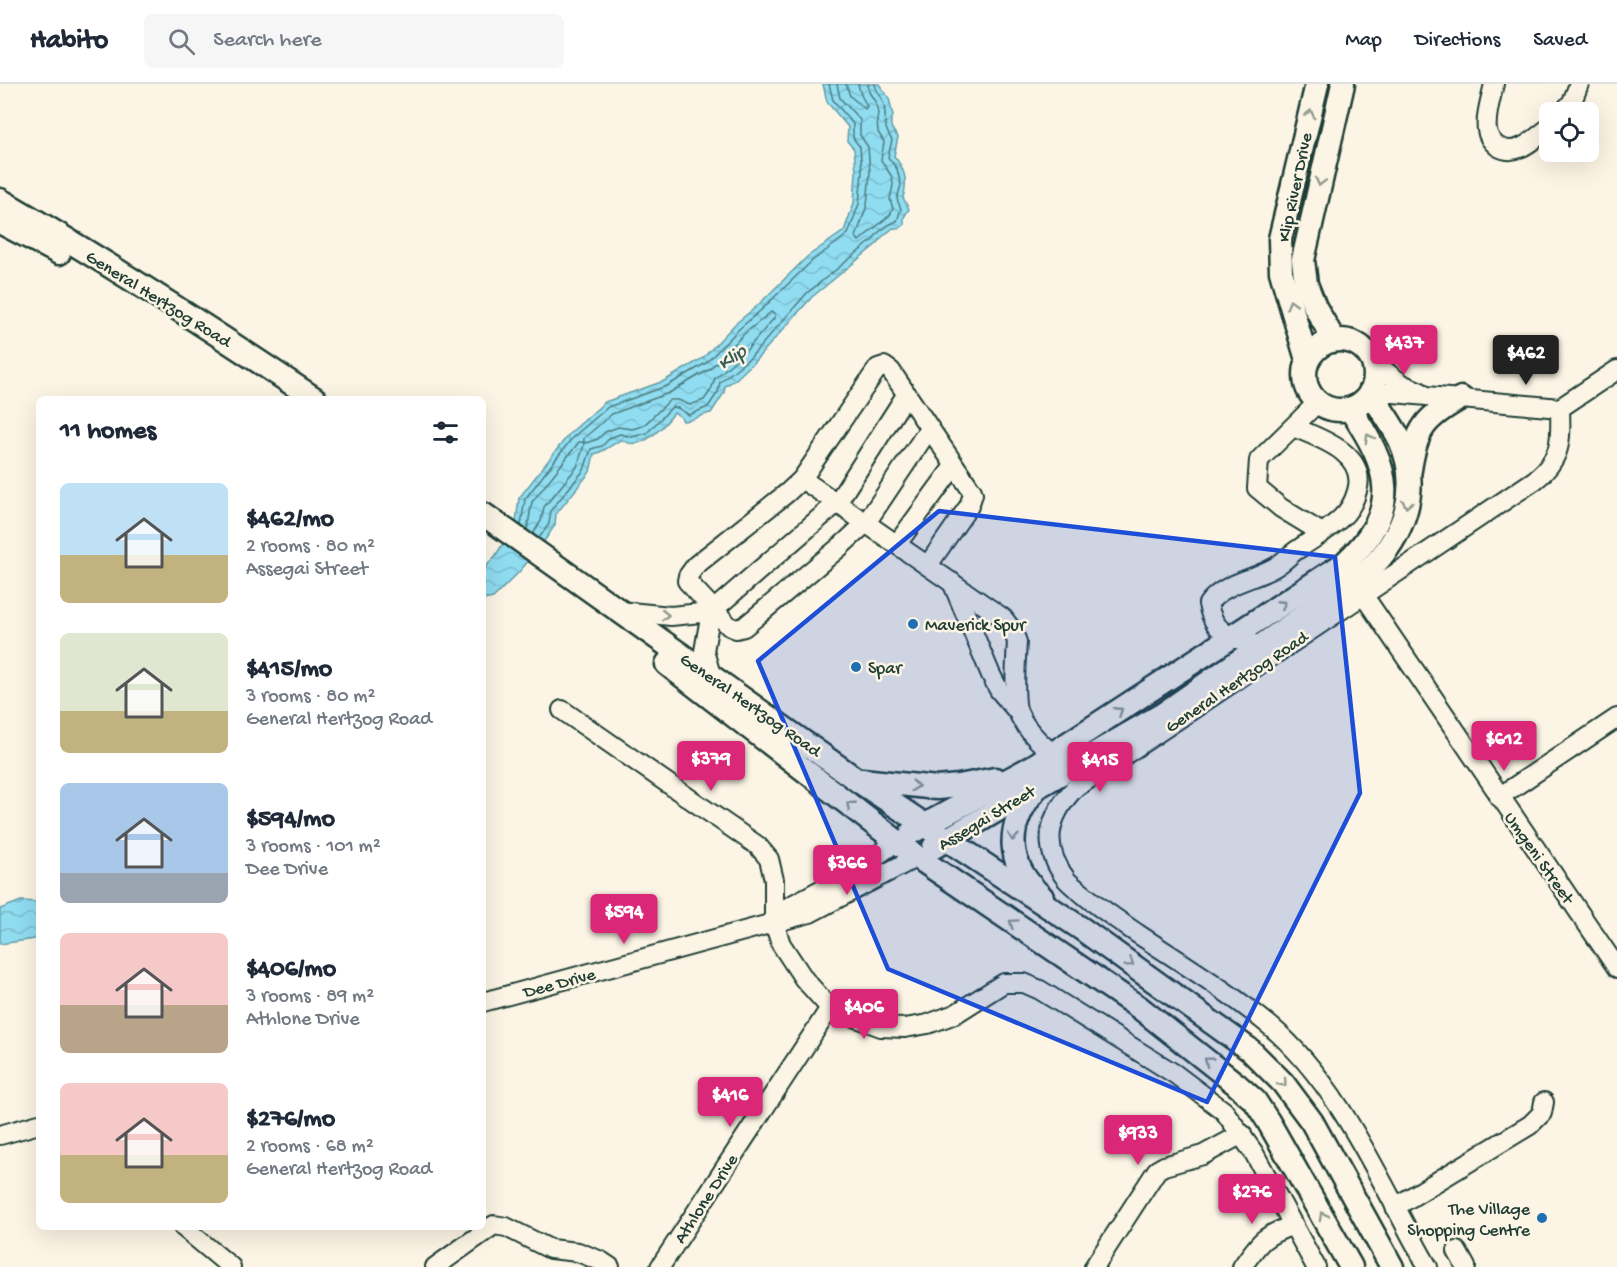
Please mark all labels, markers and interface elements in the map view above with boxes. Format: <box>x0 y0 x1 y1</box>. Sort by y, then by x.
search box <box>144 14 564 68</box>
text: Habito <box>30 25 108 58</box>
icon: search <box>165 25 198 58</box>
text: Search here <box>213 28 322 54</box>
text: Map <box>1345 29 1382 54</box>
text: Directions <box>1415 29 1500 54</box>
text: Saved <box>1533 29 1587 54</box>
map controls <box>1539 102 1599 162</box>
button: locate <box>1539 102 1599 162</box>
one-way arrow <box>1302 109 1315 119</box>
street label: Klip River Drive <box>1275 130 1318 244</box>
one-way arrow <box>1314 177 1327 187</box>
street label: General Hertzog Road <box>81 247 235 354</box>
one-way arrow <box>1286 299 1298 310</box>
pin: $437 <box>1368 325 1440 376</box>
text: $437 <box>1384 333 1424 356</box>
pin: $462 <box>1490 335 1562 386</box>
water label: Klip <box>714 341 753 377</box>
text: $462 <box>1507 343 1545 366</box>
icon: filters <box>429 416 462 449</box>
text: 11 homes <box>60 417 156 448</box>
one-way arrow <box>1365 434 1376 444</box>
one-way arrow <box>1401 498 1414 508</box>
text: $462/mo <box>246 505 334 536</box>
icon: home <box>108 507 180 579</box>
text: 2 rooms · 80 m² <box>246 536 375 559</box>
text: Assegai Street <box>246 559 368 582</box>
one-way arrow <box>1275 600 1286 611</box>
one-way arrow <box>661 609 670 621</box>
place label: Maverick Spur <box>925 616 1027 637</box>
marker: Maverick Spur <box>906 617 920 631</box>
street label: General Hertzog Road <box>1162 627 1314 739</box>
street label: General Hertzog Road <box>675 649 825 764</box>
text: $415/mo <box>246 655 332 686</box>
icon: home <box>108 657 180 729</box>
place label: Spar <box>868 659 903 680</box>
marker: Spar <box>849 660 863 674</box>
text: 3 rooms · 80 m² <box>246 686 375 709</box>
one-way arrow <box>1112 707 1123 718</box>
text: General Hertzog Road <box>246 709 432 732</box>
pin: $612 <box>1468 721 1540 772</box>
text: $612 <box>1485 729 1523 752</box>
pin: $379 <box>675 741 747 792</box>
pin: $415 <box>1064 742 1136 793</box>
text: $379 <box>691 749 731 772</box>
text: $415 <box>1081 750 1119 773</box>
one-way arrow <box>911 779 920 792</box>
street label: Assegai Street <box>935 781 1041 856</box>
one-way arrow <box>846 801 857 812</box>
text: $594/mo <box>246 805 335 836</box>
icon: home <box>108 807 180 879</box>
street label: Umgeni Street <box>1499 808 1578 910</box>
one-way arrow <box>1008 832 1020 841</box>
text: 3 rooms · 101 m² <box>246 836 381 859</box>
pin: $366 <box>811 845 883 896</box>
text: $366 <box>827 853 867 876</box>
text: Dee Drive <box>246 859 328 882</box>
pin: $594 <box>588 894 660 945</box>
text: $594 <box>605 902 643 925</box>
one-way arrow <box>1009 919 1020 930</box>
text: $406/mo <box>246 955 336 986</box>
one-way arrow <box>1123 956 1134 967</box>
icon: home <box>108 957 180 1029</box>
street label: Dee Drive <box>520 965 599 1004</box>
text: 3 rooms · 89 m² <box>246 986 374 1009</box>
pin: $406 <box>828 989 900 1040</box>
text: $406 <box>844 997 884 1020</box>
text: Athlone Drive <box>246 1009 360 1032</box>
one-way arrow <box>1204 1057 1215 1068</box>
one-way arrow <box>1276 1076 1287 1087</box>
pin: $416 <box>694 1077 766 1128</box>
text: $416 <box>712 1085 748 1108</box>
text: $276/mo <box>246 1105 335 1136</box>
icon: home <box>108 1107 180 1179</box>
pin: $933 <box>1102 1115 1174 1166</box>
text: $933 <box>1118 1123 1158 1146</box>
text: 2 rooms · 68 m² <box>246 1136 374 1159</box>
street label: Athlone Drive <box>670 1150 744 1248</box>
text: General Hertzog Road <box>246 1159 432 1182</box>
pin: $276 <box>1216 1174 1288 1225</box>
text: $276 <box>1232 1182 1272 1205</box>
place label: The Village Shopping Centre <box>1407 1200 1531 1242</box>
one-way arrow <box>1319 1211 1330 1222</box>
marker: The Village Shopping Centre <box>1535 1211 1549 1225</box>

